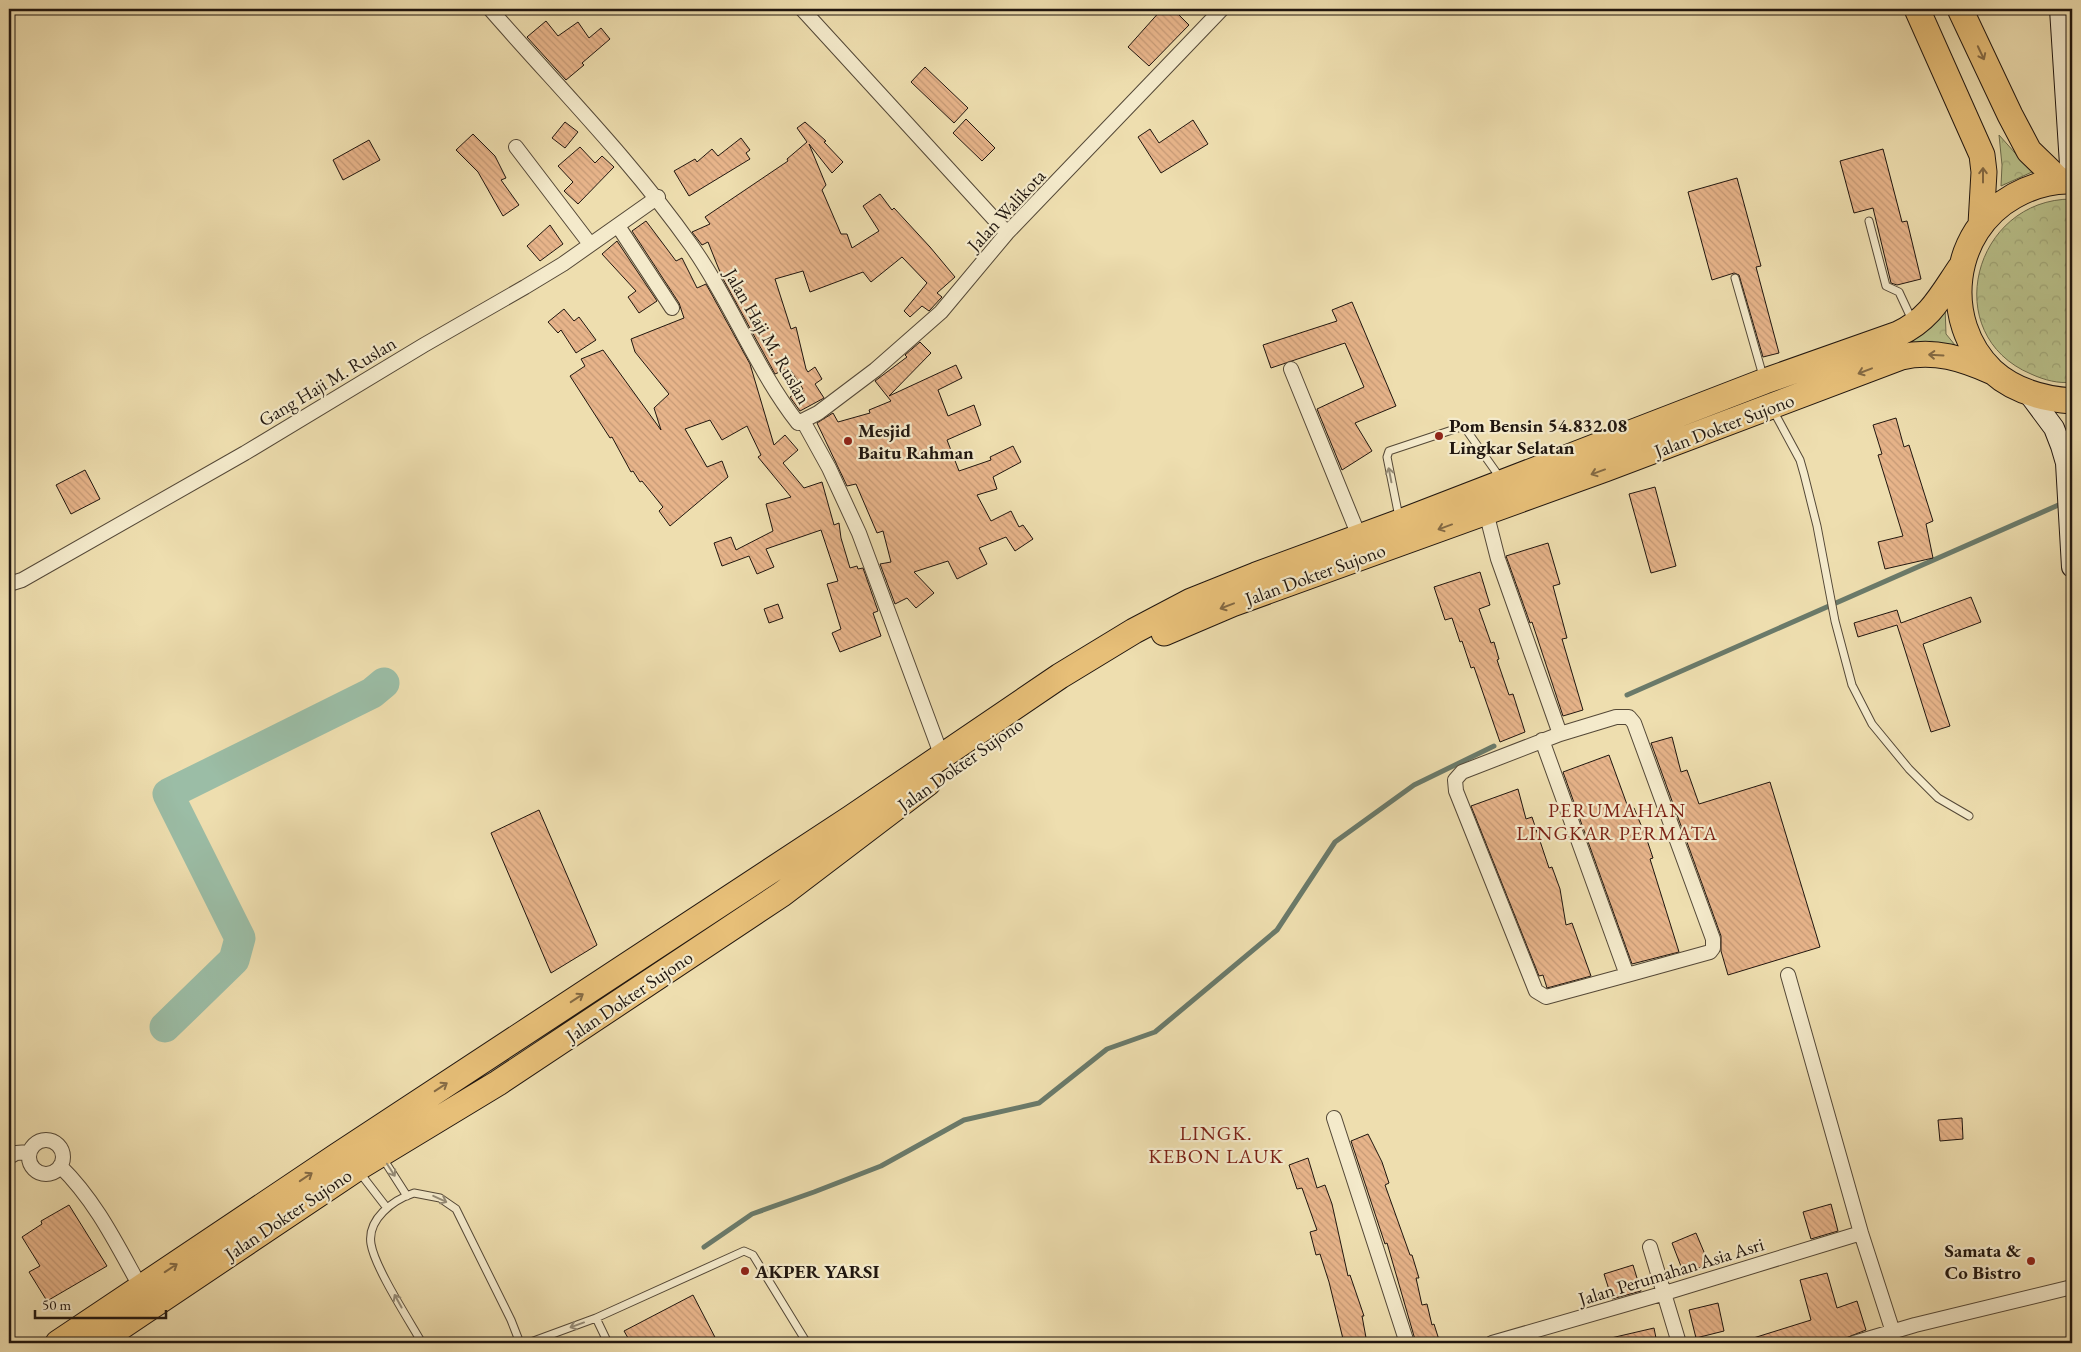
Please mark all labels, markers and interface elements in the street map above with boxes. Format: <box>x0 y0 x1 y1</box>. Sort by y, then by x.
one-way arrow <box>1976 45 1986 60</box>
street label: Jalan Walikota <box>960 163 1051 258</box>
one-way arrow <box>1978 168 1988 184</box>
street label: Jalan Haji M. Ruslan <box>718 262 817 409</box>
street label: Gang Haji M. Ruslan <box>254 330 401 432</box>
one-way arrow <box>1928 350 1944 359</box>
one-way arrow <box>1858 367 1873 376</box>
street label: Jalan Dokter Sujono <box>1649 387 1798 464</box>
place label: Pom Bensin 54.832.08 Lingkar Selatan <box>1449 413 1627 460</box>
place label: Mesjid Baitu Rahman <box>858 418 974 465</box>
marker: Pom Bensin 54.832.08 Lingkar Selatan <box>1433 430 1445 442</box>
marker: Mesjid Baitu Rahman <box>842 435 854 447</box>
one-way arrow <box>1385 467 1395 483</box>
one-way arrow <box>1591 468 1606 477</box>
one-way arrow <box>1438 523 1454 532</box>
street label: Jalan Dokter Sujono <box>1240 537 1389 612</box>
one-way arrow <box>1220 602 1235 611</box>
street label: Jalan Dokter Sujono <box>891 712 1028 818</box>
district label: PERUMAHAN LINGKAR PERMATA <box>1516 797 1718 846</box>
street label: Jalan Dokter Sujono <box>559 945 698 1049</box>
one-way arrow <box>570 993 584 1003</box>
one-way arrow <box>434 1082 448 1092</box>
district label: LINGK. KEBON LAUK <box>1148 1120 1284 1169</box>
street label: Jalan Dokter Sujono <box>218 1163 357 1267</box>
one-way arrow <box>386 1163 396 1177</box>
one-way arrow <box>299 1172 313 1182</box>
one-way arrow <box>433 1194 448 1204</box>
street label: Jalan Perumahan Asia Asri <box>1574 1231 1767 1312</box>
place label: Samata & Co Bistro <box>1945 1238 2022 1285</box>
marker: Samata & Co Bistro <box>2025 1255 2037 1267</box>
place label: AKPER YARSI <box>754 1259 879 1284</box>
one-way arrow <box>164 1262 178 1273</box>
marker: AKPER YARSI <box>739 1265 751 1277</box>
scale bar <box>35 1287 166 1319</box>
one-way arrow <box>393 1293 403 1308</box>
text: 50 m <box>42 1295 71 1314</box>
one-way arrow <box>570 1321 585 1330</box>

